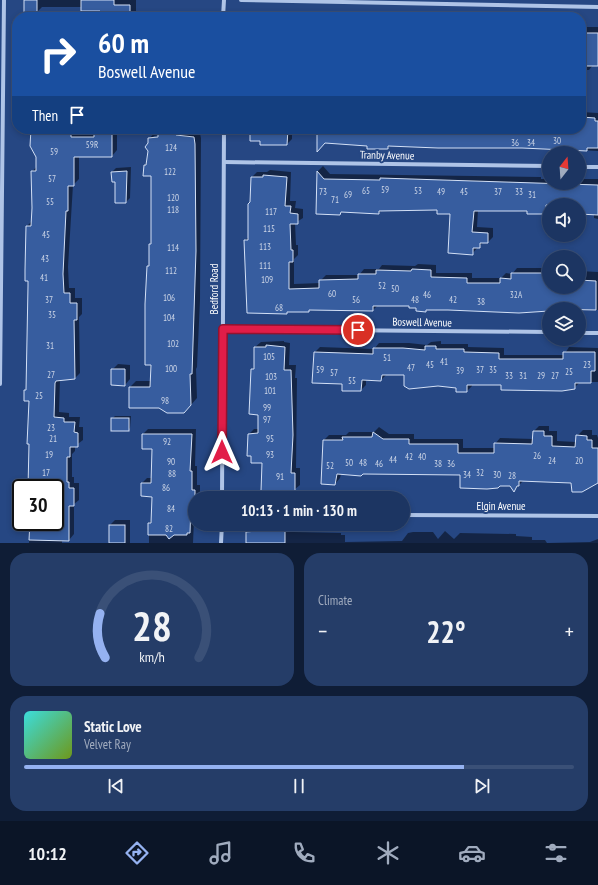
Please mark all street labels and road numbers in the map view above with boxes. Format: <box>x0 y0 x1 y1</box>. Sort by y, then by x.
street label: Tranby Avenue <box>360 148 415 162</box>
street label: Bedford Road <box>207 263 221 314</box>
street label: Boswell Avenue <box>392 314 452 330</box>
street label: Elgin Avenue <box>476 499 526 513</box>

